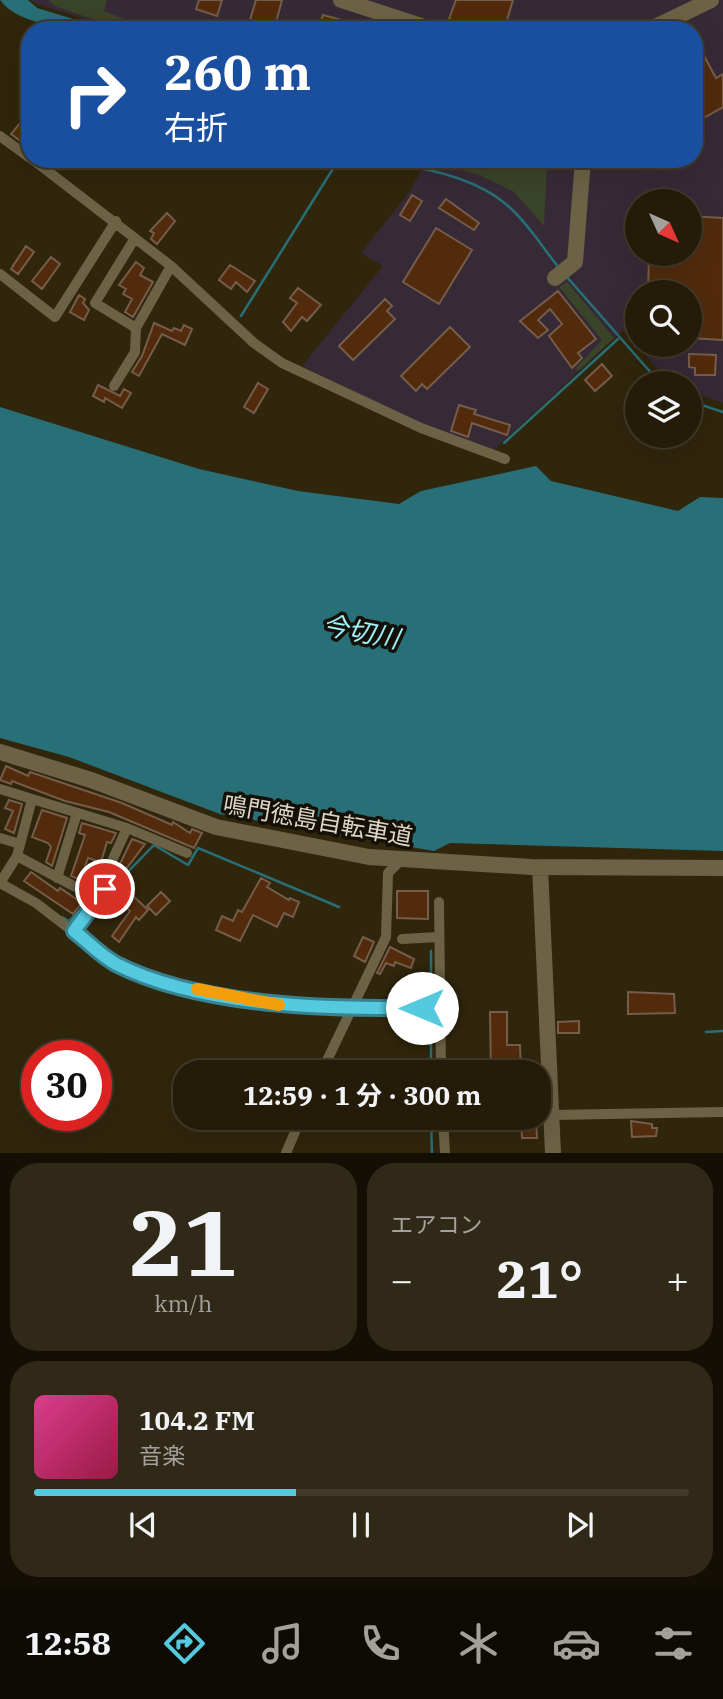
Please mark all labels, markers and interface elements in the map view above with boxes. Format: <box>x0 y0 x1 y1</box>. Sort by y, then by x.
text: 260 m <box>164 40 311 103</box>
icon: right <box>49 49 140 140</box>
text: 右折 <box>164 106 228 148</box>
north arrow <box>625 189 702 266</box>
map controls <box>625 189 702 448</box>
button: search <box>625 280 702 357</box>
button: layers <box>625 371 702 448</box>
water label: 今切川 <box>319 607 405 656</box>
street label: 鳴門徳島自転車道 <box>221 788 415 852</box>
pin <box>75 859 135 919</box>
icon: arrive <box>86 870 124 908</box>
position arrow <box>385 971 459 1045</box>
speed limit sign: 30 <box>21 1040 112 1131</box>
text: 12:59 · 1 分 · 300 m <box>243 1078 481 1112</box>
text: 21 <box>129 1183 238 1301</box>
text: エアコン <box>391 1209 483 1239</box>
text: 21° <box>496 1245 583 1312</box>
text: − <box>391 1255 413 1304</box>
text: + <box>666 1255 689 1304</box>
text: km/h <box>154 1288 212 1318</box>
text: 104.2 FM <box>139 1403 255 1437</box>
text: 音楽 <box>139 1440 185 1470</box>
icon: previous <box>124 1506 162 1544</box>
icon: pause <box>342 1506 380 1544</box>
icon: next <box>561 1506 599 1544</box>
icon: directions <box>160 1619 209 1668</box>
icon: music <box>258 1619 307 1668</box>
icon: phone <box>356 1619 405 1668</box>
icon: climate <box>454 1619 503 1668</box>
icon: car <box>552 1619 601 1668</box>
icon: filters <box>649 1619 698 1668</box>
text: 12:58 <box>24 1622 111 1664</box>

